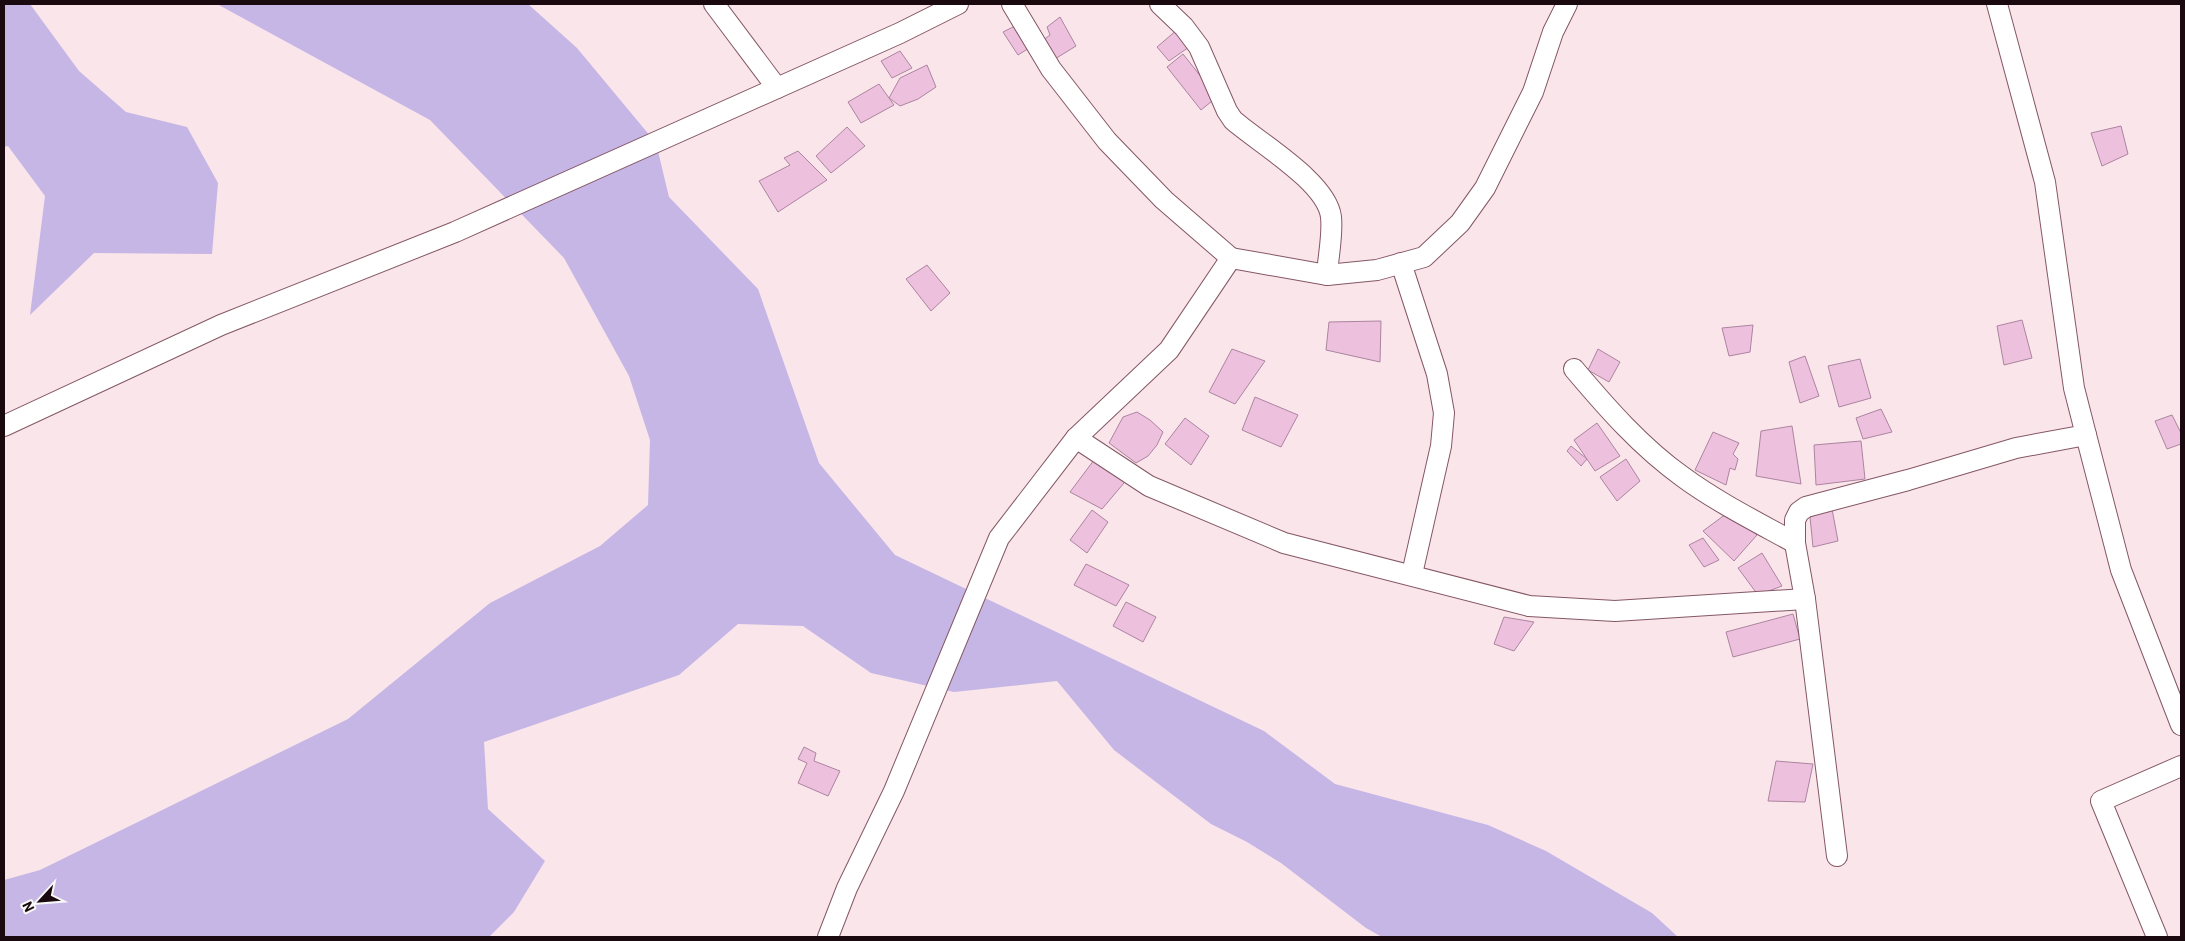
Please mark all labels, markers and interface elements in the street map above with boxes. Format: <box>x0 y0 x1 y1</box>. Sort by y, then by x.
north arrow <box>15 876 65 926</box>
text: N <box>18 899 38 915</box>

